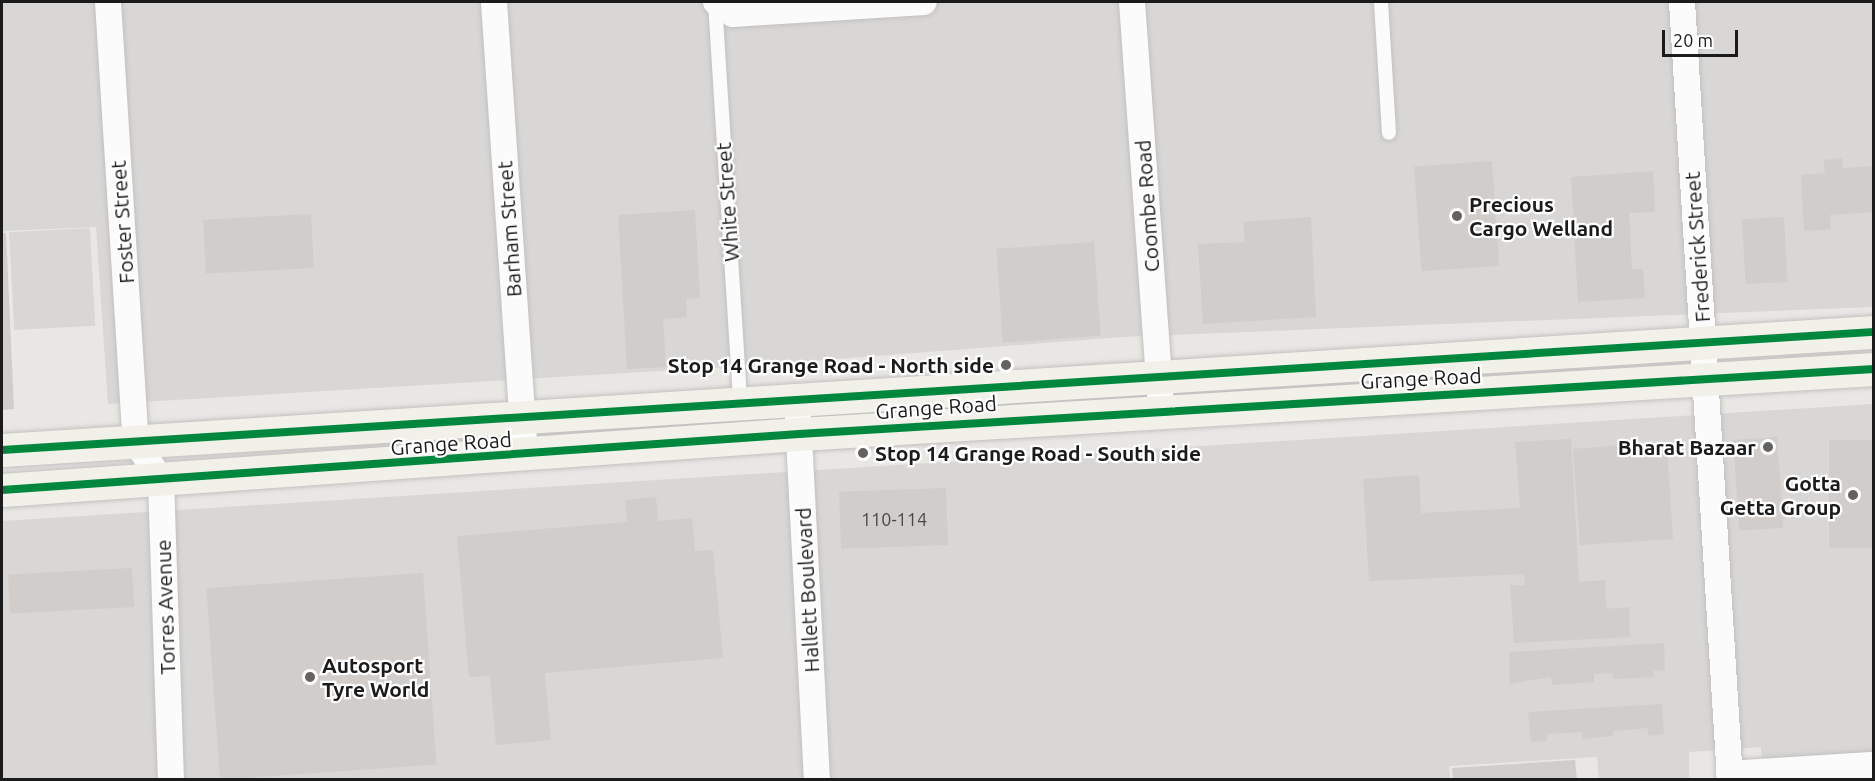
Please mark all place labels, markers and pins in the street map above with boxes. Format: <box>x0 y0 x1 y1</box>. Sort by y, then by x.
place label: Precious Cargo Welland <box>1469 191 1613 241</box>
marker: Precious Cargo Welland <box>1450 209 1464 223</box>
place label: Stop 14 Grange Road - North side <box>668 352 994 378</box>
marker: Stop 14 Grange Road - North side <box>999 358 1013 372</box>
place label: Bharat Bazaar <box>1618 434 1756 460</box>
place label: Stop 14 Grange Road - South side <box>875 440 1201 466</box>
marker: Bharat Bazaar <box>1761 440 1775 454</box>
marker: Stop 14 Grange Road - South side <box>856 446 870 460</box>
place label: Gotta Getta Group <box>1720 470 1841 520</box>
marker: Gotta Getta Group <box>1846 488 1860 502</box>
place label: Autosport Tyre World <box>322 652 429 702</box>
marker: Autosport Tyre World <box>303 670 317 684</box>

